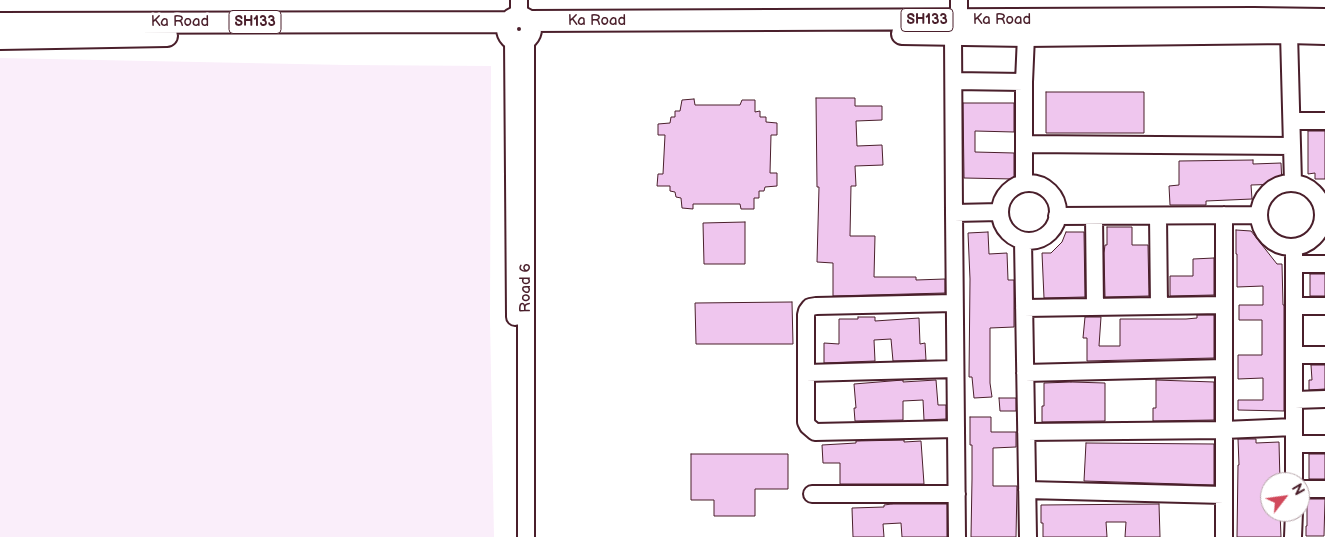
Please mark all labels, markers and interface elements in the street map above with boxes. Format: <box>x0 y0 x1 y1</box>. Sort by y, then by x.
road number: SH133 <box>901 8 953 32</box>
road number: SH133 <box>229 11 281 34</box>
street label: Ka Road <box>973 11 1031 29</box>
street label: Ka Road <box>568 12 626 30</box>
street label: Ka Road <box>151 13 209 31</box>
street label: Road 6 <box>517 263 535 313</box>
north arrow <box>1260 472 1310 522</box>
text: N <box>1288 481 1308 499</box>

